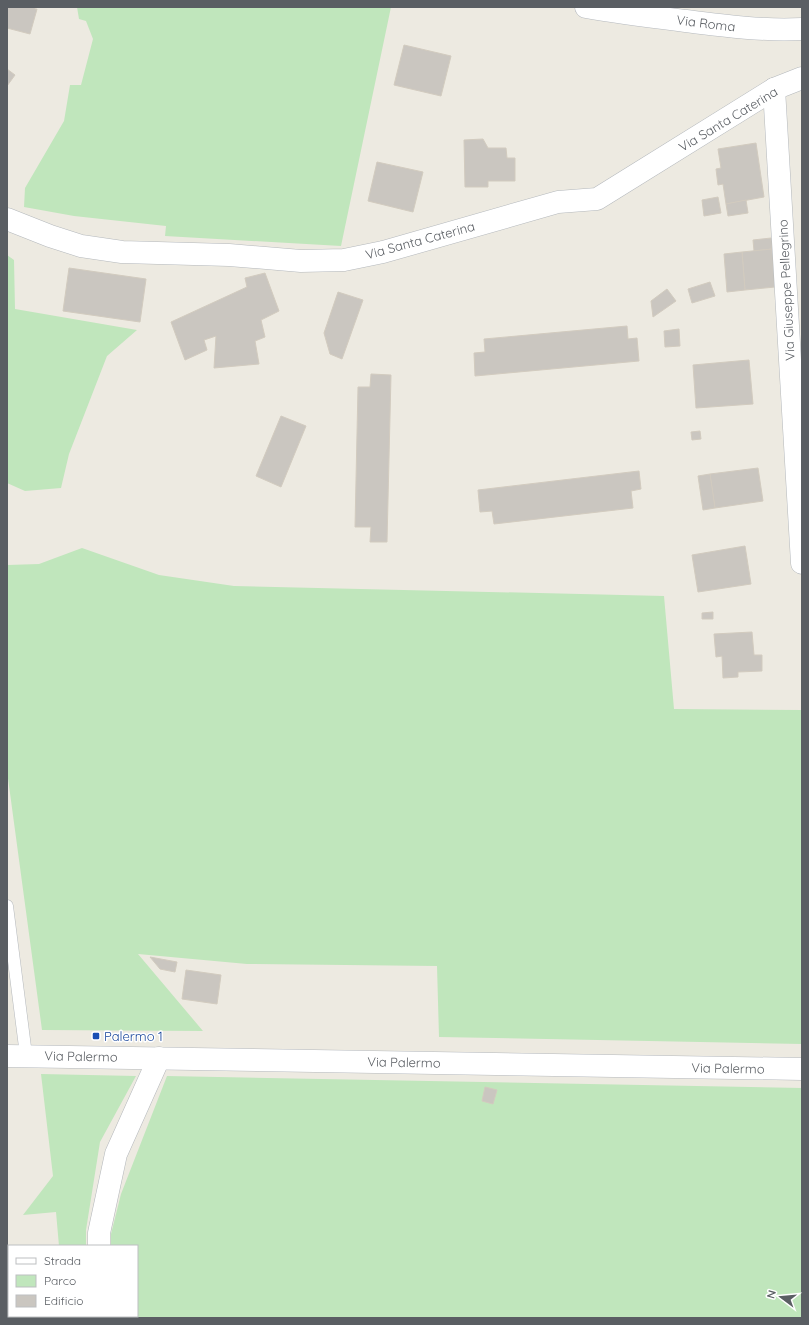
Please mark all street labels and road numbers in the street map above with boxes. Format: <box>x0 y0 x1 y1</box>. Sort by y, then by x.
street label: Via Roma <box>676 11 736 35</box>
street label: Via Santa Caterina <box>676 83 780 155</box>
street label: Via Santa Caterina <box>364 218 476 262</box>
street label: Via Giuseppe Pellegrino <box>774 219 798 361</box>
street label: Via Palermo <box>44 1047 118 1065</box>
street label: Via Palermo <box>367 1053 441 1071</box>
street label: Via Palermo <box>691 1059 765 1077</box>

